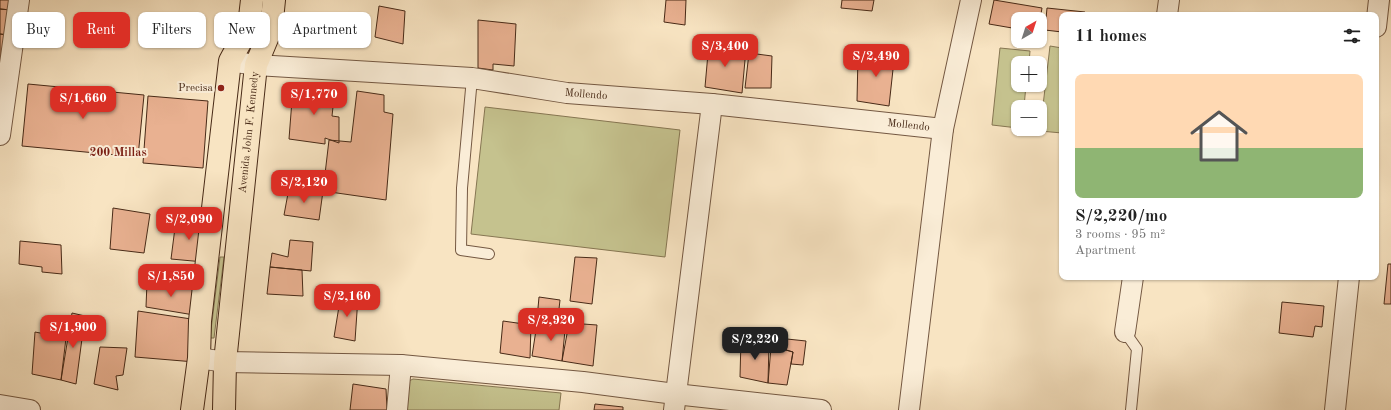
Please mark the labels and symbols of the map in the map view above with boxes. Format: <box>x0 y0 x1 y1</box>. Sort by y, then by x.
north arrow <box>1011 12 1047 48</box>
pin: S/3,400 <box>688 34 762 68</box>
pin: S/2,490 <box>839 44 913 78</box>
street label: Avenida John F. Kennedy <box>237 71 261 194</box>
pin: S/1,770 <box>277 82 351 116</box>
place label: Precisa <box>178 83 214 94</box>
marker: Precisa <box>216 83 226 93</box>
pin: S/1,660 <box>46 86 120 120</box>
street label: Mollendo <box>564 87 608 102</box>
street label: Mollendo <box>887 117 930 133</box>
district label: 200 Millas <box>89 147 147 159</box>
pin: S/2,120 <box>267 170 341 204</box>
pin: S/2,090 <box>152 207 226 241</box>
pin: S/1,850 <box>134 264 208 298</box>
pin: S/2,160 <box>310 284 384 318</box>
pin: S/2,920 <box>514 308 588 342</box>
pin: S/1,900 <box>36 315 110 349</box>
pin: S/2,220 <box>718 327 792 361</box>

